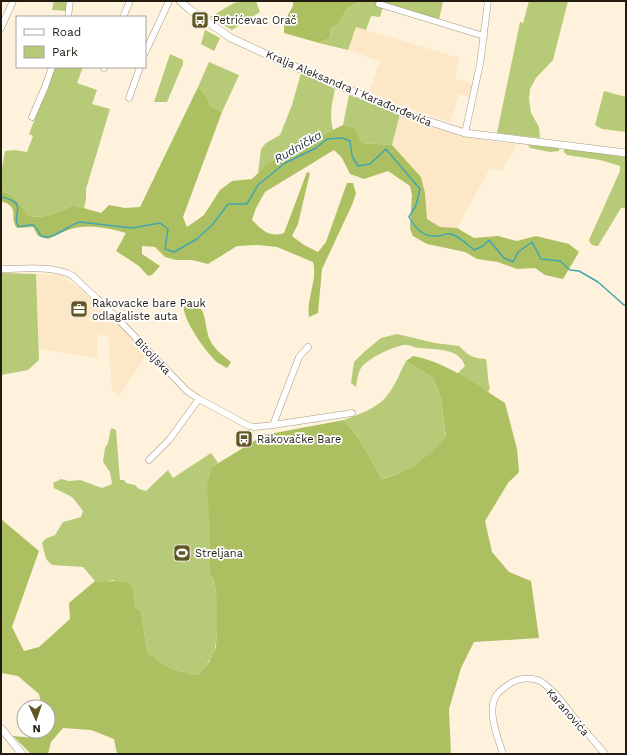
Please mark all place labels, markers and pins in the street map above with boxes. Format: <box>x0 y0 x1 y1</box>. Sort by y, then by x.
bus stop icon: Petrićevac Orač <box>190 10 210 30</box>
place label: Petrićevac Orač <box>213 14 297 27</box>
place label: Rakovacke bare Pauk odlagaliste auta <box>92 297 206 323</box>
office icon: Rakovacke bare Pauk odlagaliste auta <box>69 299 89 319</box>
bus stop icon: Rakovačke Bare <box>234 429 254 449</box>
place label: Rakovačke Bare <box>257 433 341 446</box>
sports icon: Streljana <box>172 543 192 563</box>
place label: Streljana <box>195 547 243 560</box>

